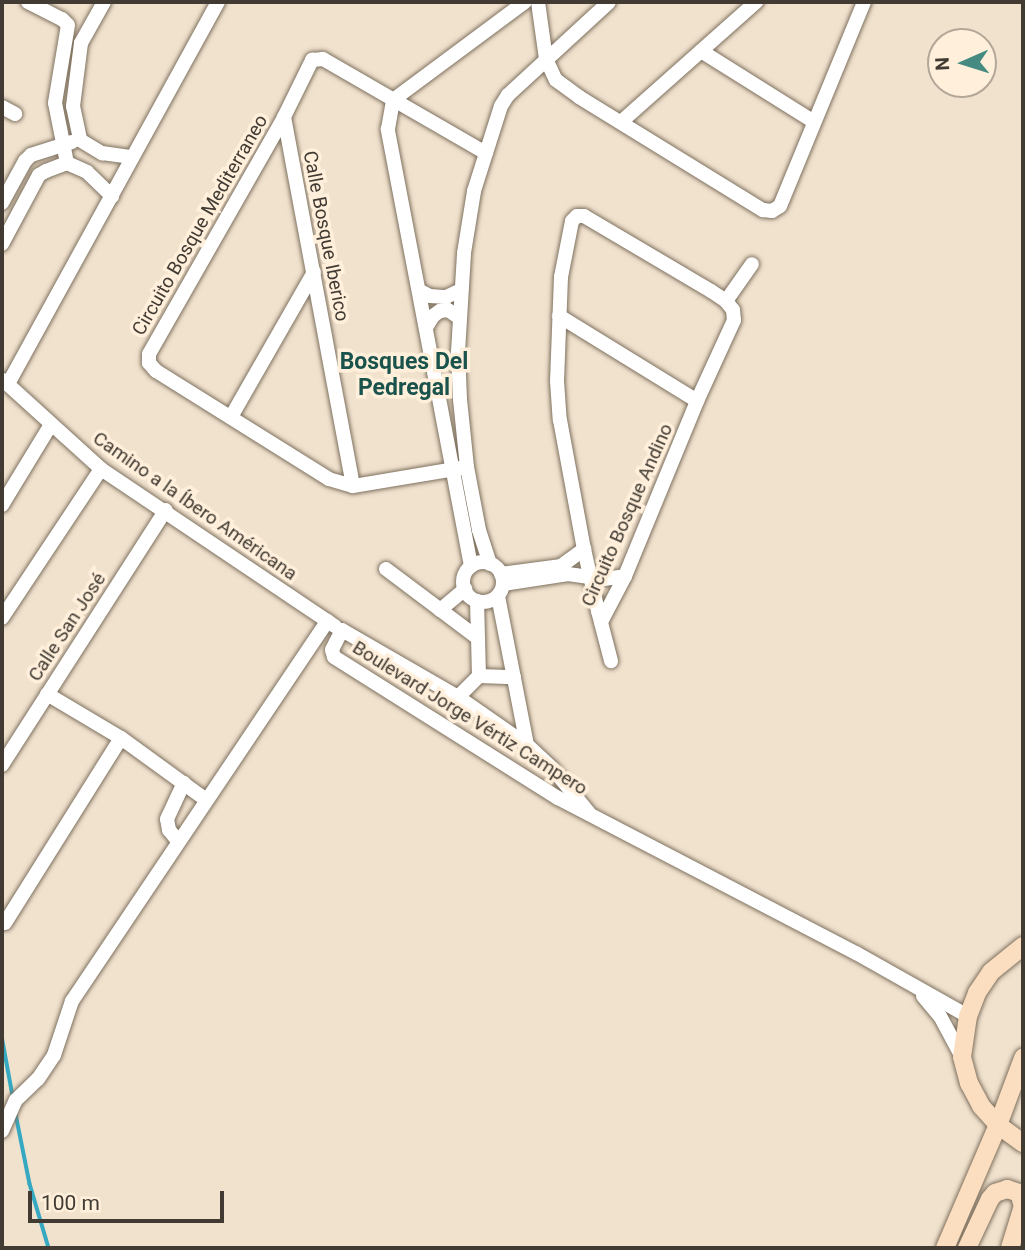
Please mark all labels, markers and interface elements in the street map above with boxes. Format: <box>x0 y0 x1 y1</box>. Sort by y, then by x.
north arrow <box>927 28 997 98</box>
text: N <box>931 57 954 71</box>
street label: Circuito Bosque Mediterraneo <box>127 111 273 339</box>
street label: Calle Bosque Iberico <box>298 149 354 323</box>
district label: Bosques Del Pedregal <box>340 348 468 402</box>
street label: Circuito Bosque Andino <box>576 420 678 610</box>
street label: Camino a la Íbero Américana <box>89 427 301 585</box>
street label: Calle San José <box>23 568 111 686</box>
street label: Boulevard Jorge Vértiz Campero <box>348 636 592 800</box>
scale bar <box>32 1176 228 1220</box>
text: 100 m <box>41 1191 100 1215</box>

